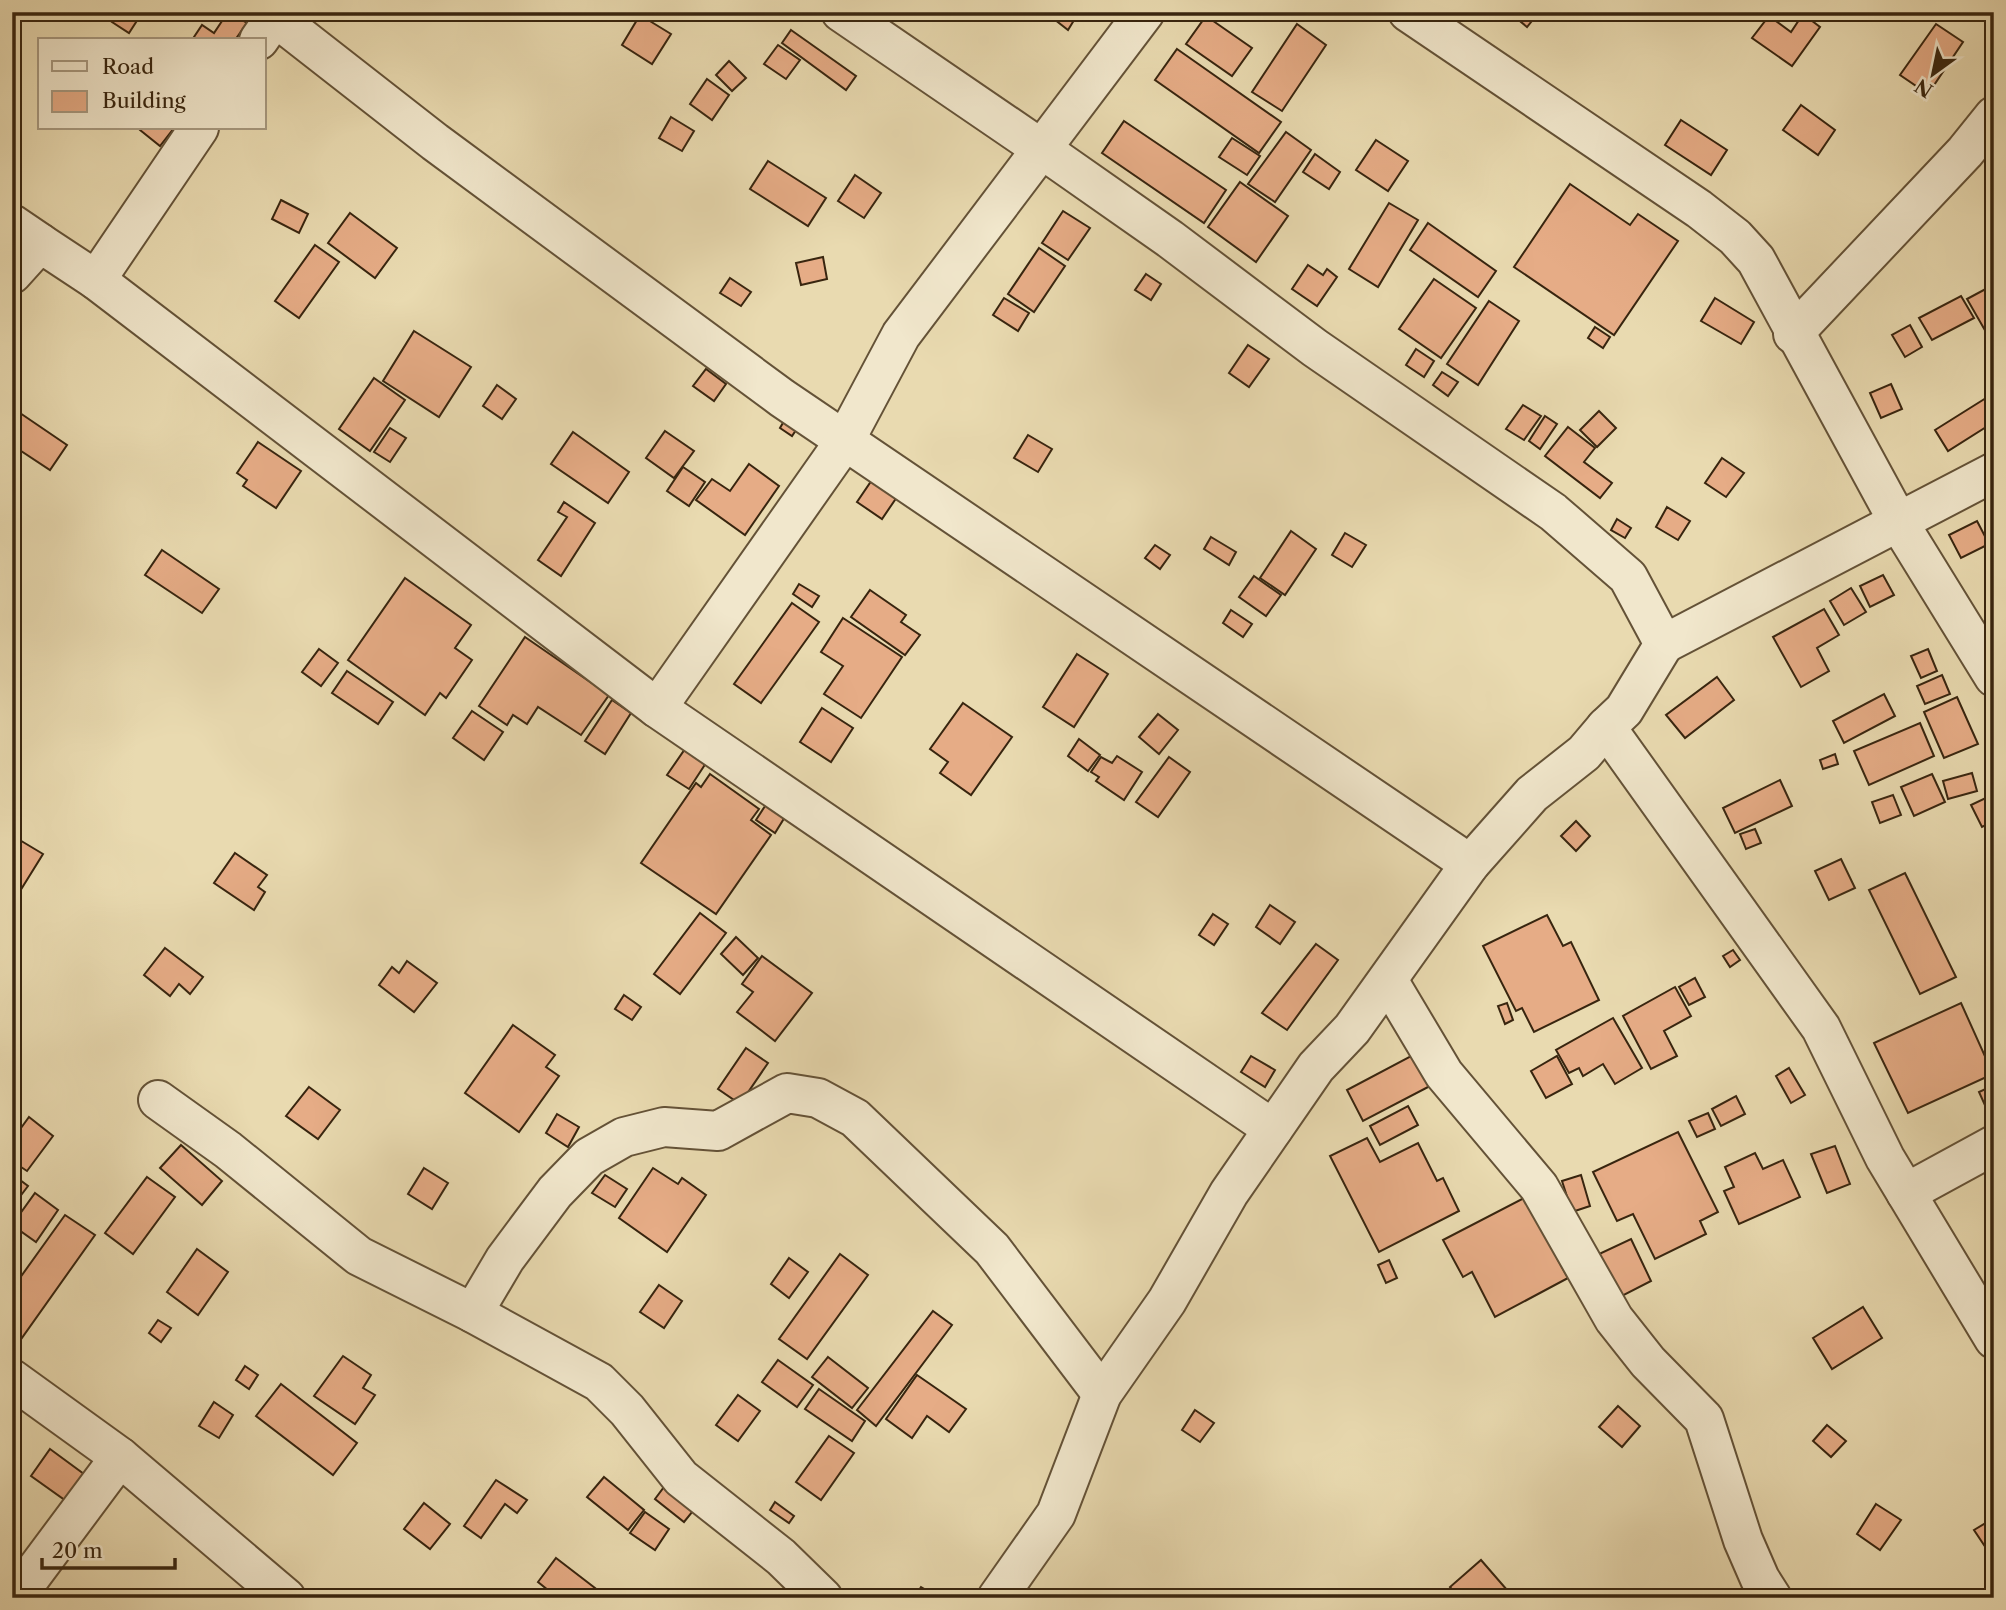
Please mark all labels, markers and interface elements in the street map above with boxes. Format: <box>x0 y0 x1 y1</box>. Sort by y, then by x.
legend <box>38 38 266 130</box>
north arrow <box>1898 38 1968 108</box>
text: Road <box>102 54 154 79</box>
text: N <box>1911 74 1937 102</box>
text: Building <box>102 88 187 113</box>
scale bar <box>42 1526 175 1570</box>
text: 20 m <box>52 1538 103 1563</box>

